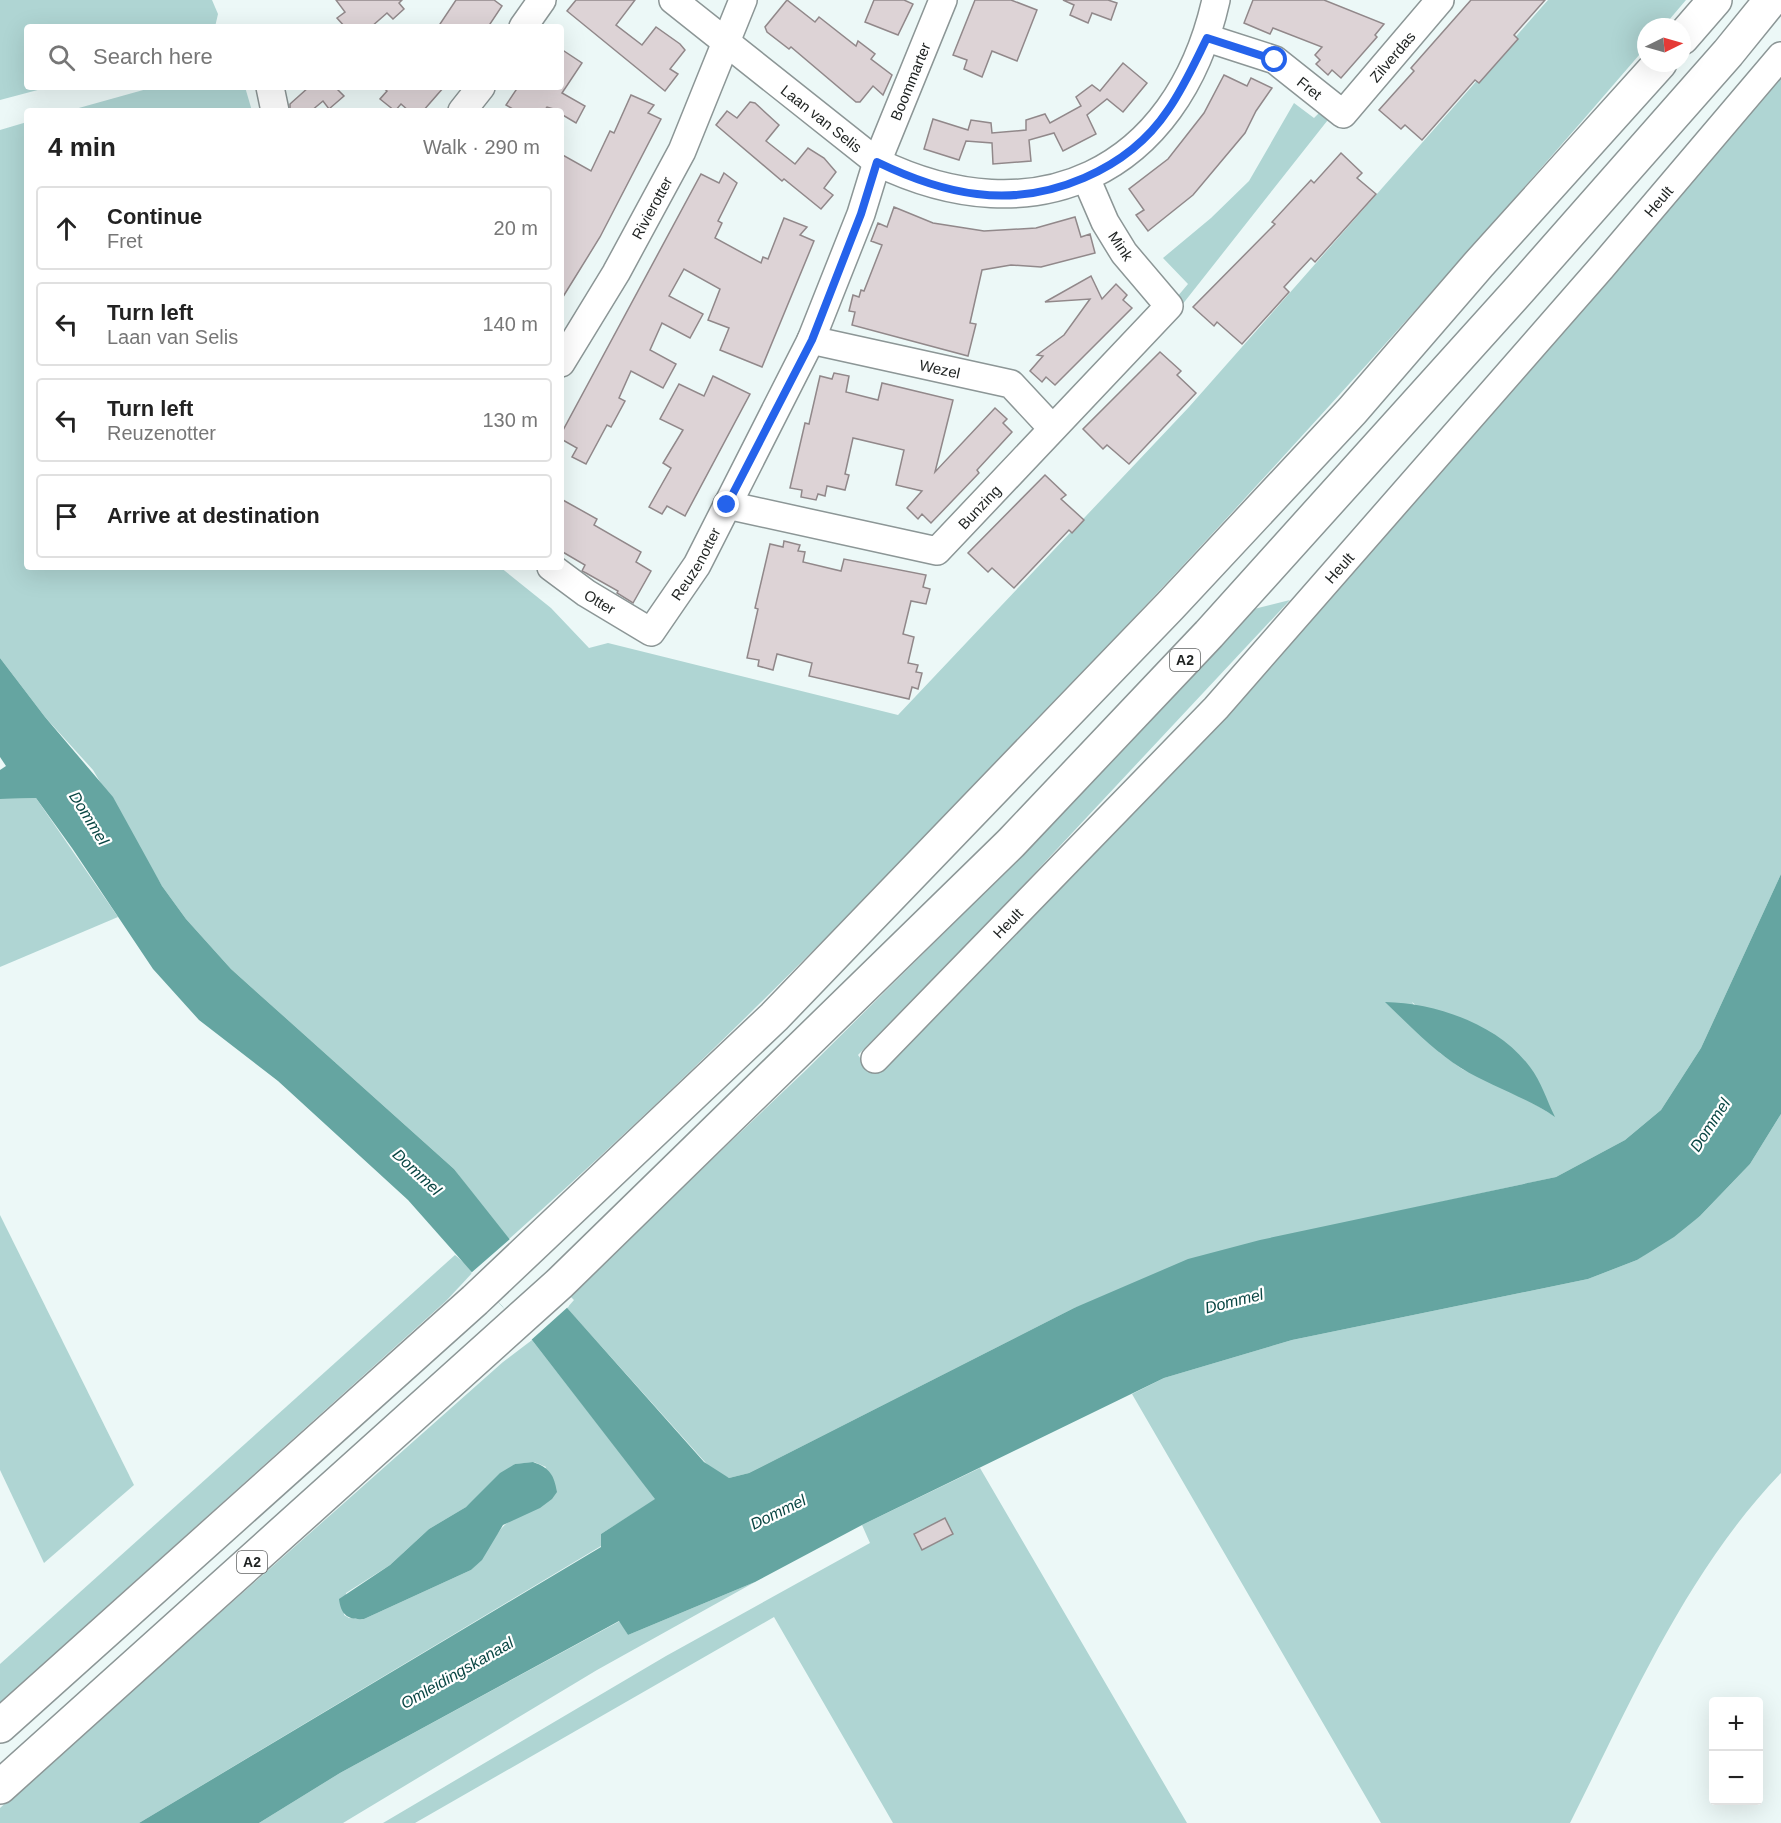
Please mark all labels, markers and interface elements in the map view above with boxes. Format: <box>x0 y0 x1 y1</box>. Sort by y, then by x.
north arrow <box>1637 18 1691 72</box>
search box <box>24 24 564 90</box>
street label: Zilverdas <box>1366 28 1418 85</box>
street label: Boommarter <box>886 40 933 123</box>
icon: search <box>45 41 78 74</box>
text: Search here <box>93 44 213 69</box>
route start <box>1261 46 1287 72</box>
street label: Fret <box>1294 73 1326 103</box>
street label: Laan van Selis <box>778 81 866 155</box>
text: 4 min <box>48 132 116 162</box>
text: Walk · 290 m <box>423 136 540 158</box>
street label: Rivierotter <box>628 173 675 242</box>
street label: Heult <box>1640 181 1676 220</box>
text: Continue <box>107 204 202 229</box>
icon: ahead <box>50 212 83 245</box>
text: 20 m <box>494 217 538 239</box>
street label: Mink <box>1105 228 1137 264</box>
text: Fret <box>107 230 143 252</box>
text: Turn left <box>107 300 193 325</box>
icon: left <box>50 308 83 341</box>
text: 140 m <box>482 313 538 335</box>
text: Laan van Selis <box>107 326 238 348</box>
street label: Wezel <box>918 356 962 381</box>
text: Turn left <box>107 396 193 421</box>
icon: left <box>50 404 83 437</box>
text: 130 m <box>482 409 538 431</box>
text: Reuzenotter <box>107 422 216 444</box>
street label: Bunzing <box>954 481 1004 532</box>
route end <box>713 491 739 517</box>
icon: arrive <box>50 500 83 533</box>
text: Arrive at destination <box>107 503 320 528</box>
street label: Reuzenotter <box>667 524 723 603</box>
street label: Heult <box>1321 548 1357 586</box>
street label: Otter <box>581 586 619 617</box>
road number: A2 <box>1170 649 1200 671</box>
water label: Dommel <box>66 788 112 848</box>
street label: Heult <box>989 904 1026 941</box>
water label: Dommel <box>1687 1095 1734 1155</box>
water label: Dommel <box>389 1145 445 1199</box>
water label: Dommel <box>1203 1285 1265 1316</box>
water label: Dommel <box>748 1491 809 1533</box>
road number: A2 <box>237 1551 267 1573</box>
water label: Omleidingskanaal <box>398 1634 517 1712</box>
map controls <box>1709 1697 1763 1805</box>
button: + <box>1709 1697 1763 1751</box>
button: − <box>1709 1751 1763 1805</box>

